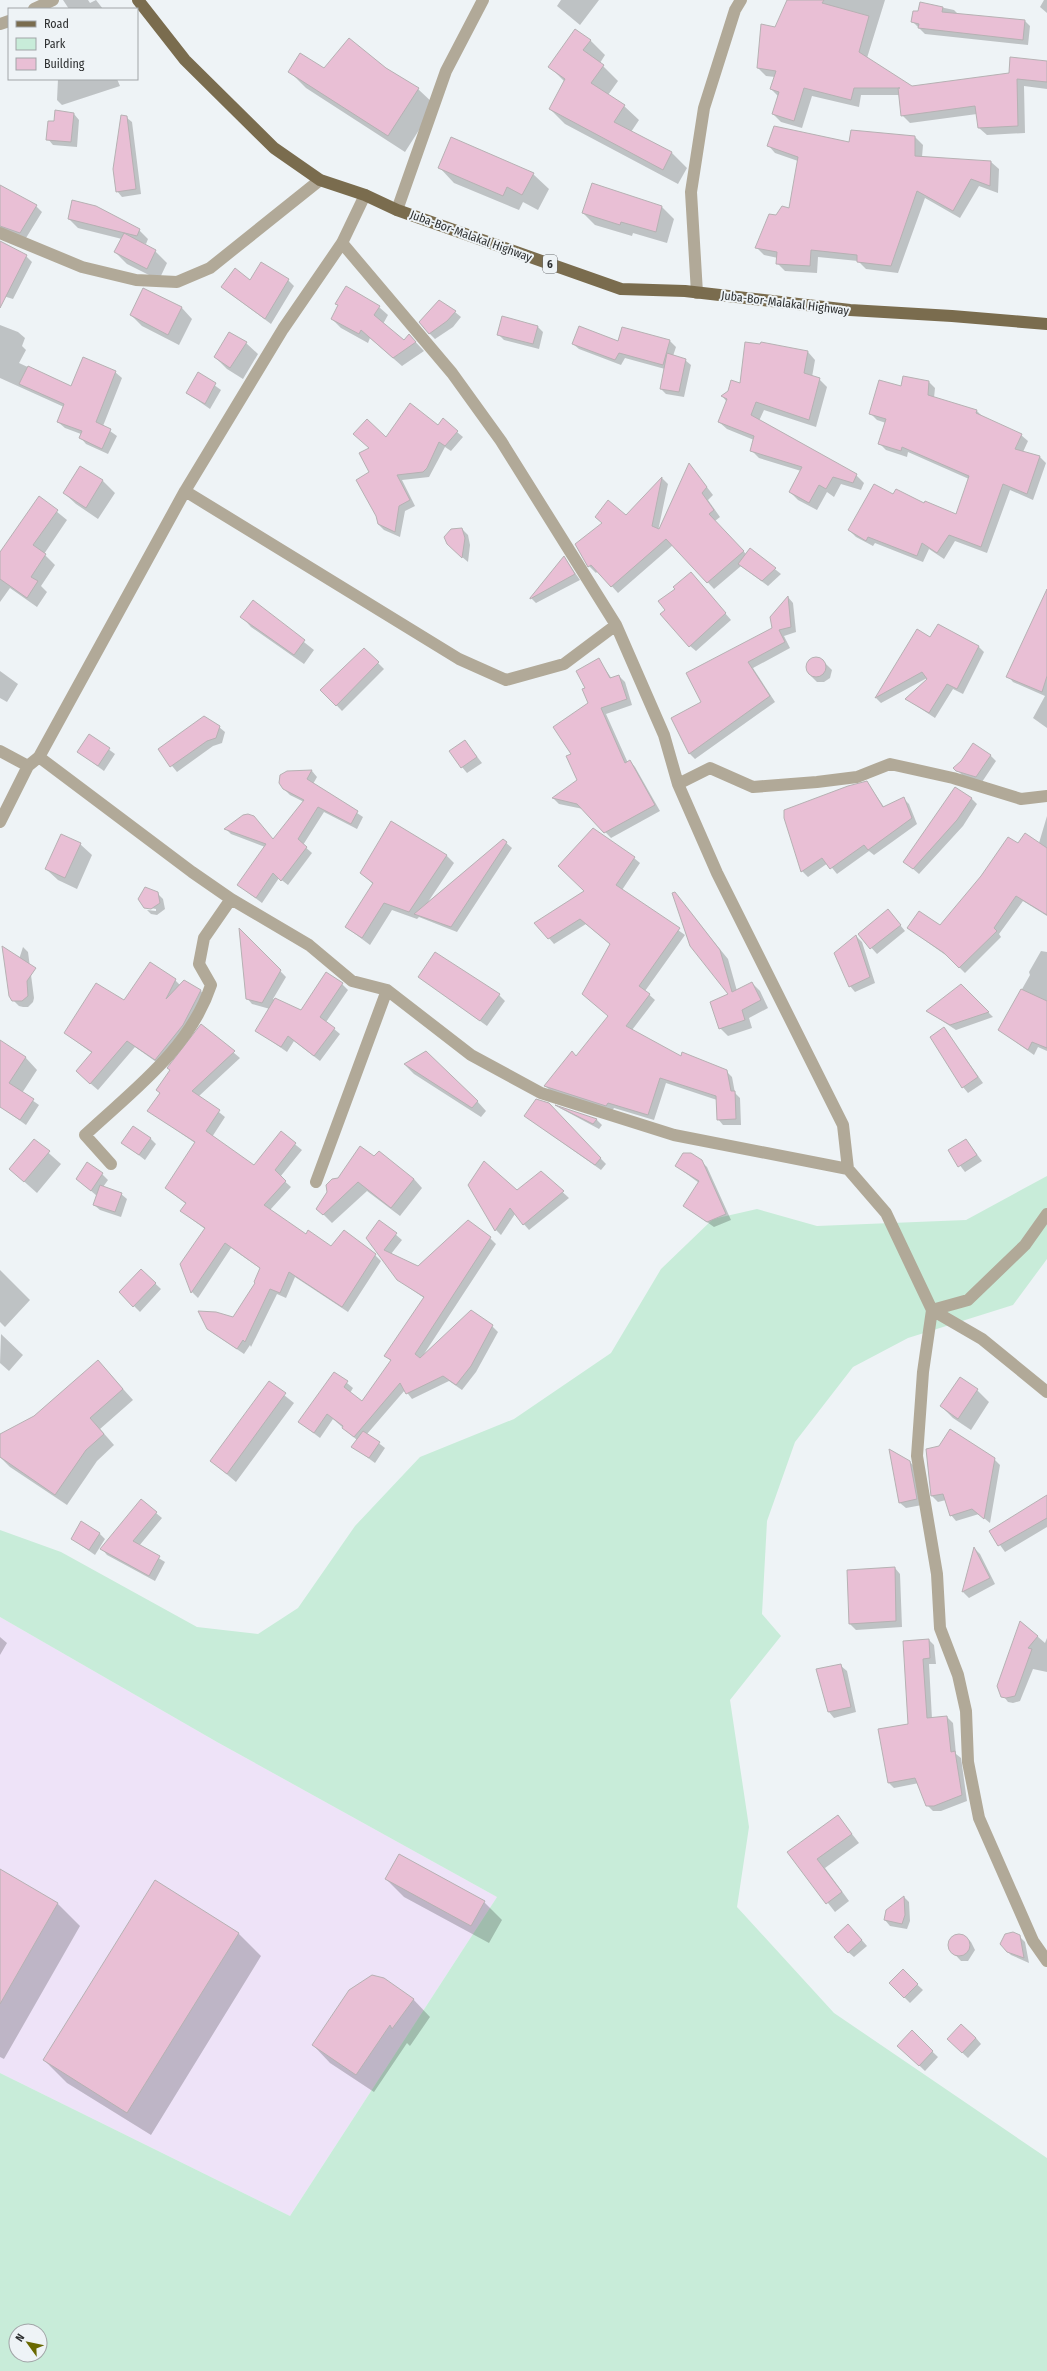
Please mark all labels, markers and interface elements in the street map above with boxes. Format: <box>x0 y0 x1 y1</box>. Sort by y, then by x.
legend <box>8 8 138 80</box>
text: Road <box>44 17 69 31</box>
text: Park <box>44 37 66 51</box>
text: Building <box>44 57 85 71</box>
street label: Juba-Bor-Malakal Highway <box>408 207 534 265</box>
road number: 6 <box>543 255 557 273</box>
street label: Juba-Bor-Malakal Highway <box>720 288 850 318</box>
north arrow <box>8 2323 48 2363</box>
text: N <box>13 2332 27 2344</box>

